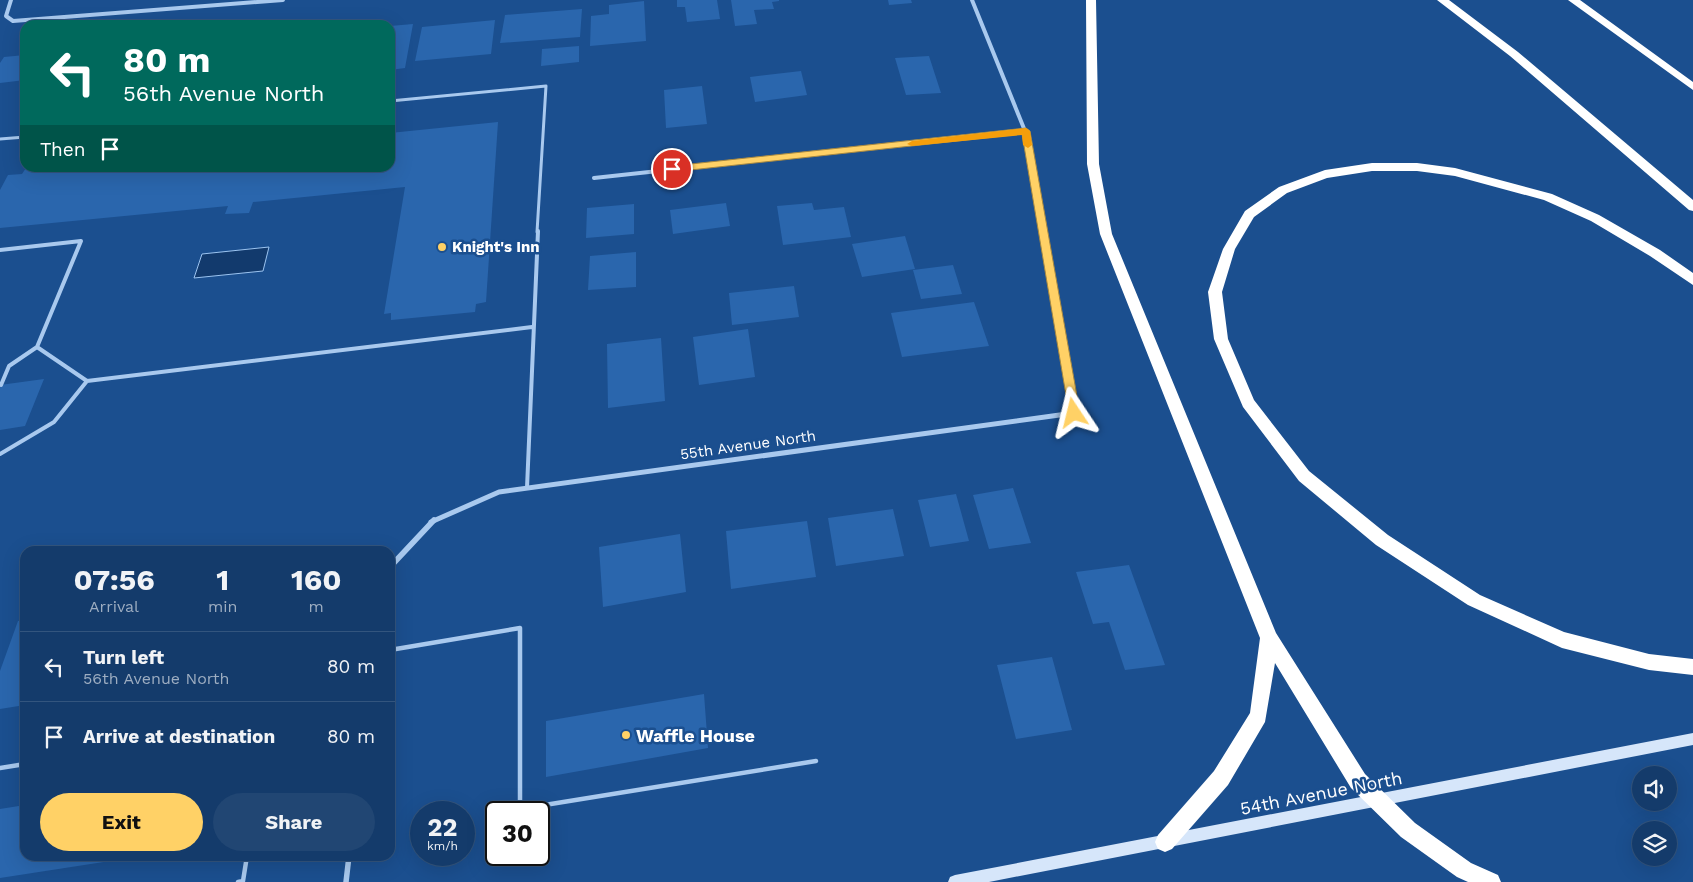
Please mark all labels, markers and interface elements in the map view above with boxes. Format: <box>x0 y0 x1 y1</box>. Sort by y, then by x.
text: 80 m <box>123 39 210 81</box>
icon: left <box>40 40 105 105</box>
text: 56th Avenue North <box>123 81 324 106</box>
icon: arrive <box>96 135 124 163</box>
text: Then <box>40 138 86 161</box>
pin <box>651 148 693 190</box>
icon: arrive <box>658 155 686 183</box>
place label: Knight's Inn <box>452 238 540 256</box>
marker: Knight's Inn <box>436 241 448 253</box>
position arrow <box>1047 386 1099 438</box>
street label: 55th Avenue North <box>679 427 817 463</box>
text: 07:56 <box>73 562 155 597</box>
text: 1 <box>216 562 229 597</box>
text: 160 <box>291 562 342 597</box>
text: Arrival <box>89 597 139 616</box>
text: min <box>208 597 237 616</box>
text: m <box>309 597 324 616</box>
text: Turn left <box>83 646 164 669</box>
icon: left <box>40 653 68 681</box>
text: 80 m <box>327 655 375 678</box>
text: 56th Avenue North <box>83 669 229 688</box>
icon: arrive <box>40 723 68 751</box>
text: Arrive at destination <box>83 725 275 748</box>
text: 80 m <box>327 725 375 748</box>
place label: Waffle House <box>636 725 755 746</box>
marker: Waffle House <box>620 729 632 741</box>
map controls <box>1632 766 1677 866</box>
button: sound <box>1632 766 1677 811</box>
street label: 54th Avenue North <box>1238 767 1404 819</box>
button: Exit <box>40 793 203 851</box>
button: Share <box>213 793 375 851</box>
speed limit sign: 30 <box>485 801 550 866</box>
text: 22 <box>428 813 457 842</box>
button: layers <box>1632 821 1677 866</box>
text: km/h <box>427 839 458 853</box>

